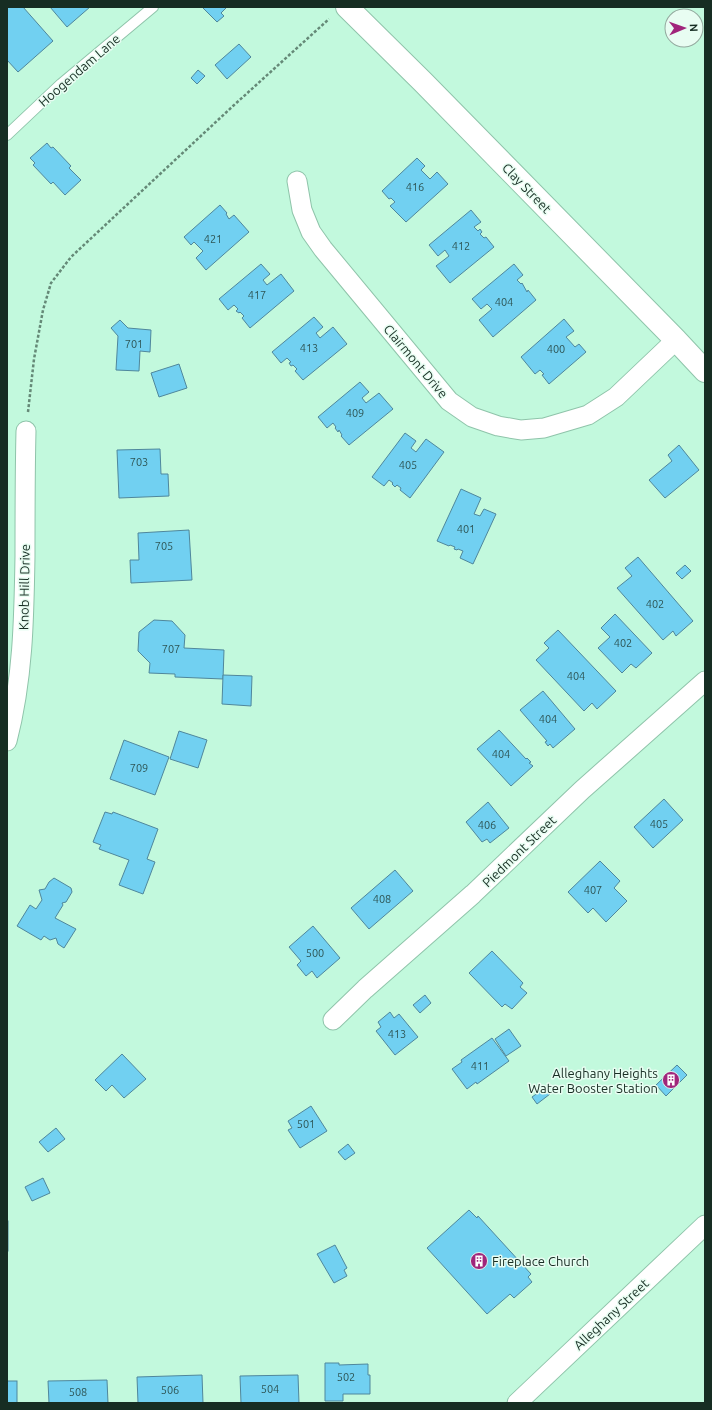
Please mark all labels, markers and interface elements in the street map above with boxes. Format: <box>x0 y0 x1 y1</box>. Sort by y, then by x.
north arrow <box>664 8 704 48</box>
text: N <box>688 23 700 32</box>
street label: Hoogendam Lane <box>36 31 122 109</box>
street label: Clay Street <box>500 160 554 216</box>
house number: 416 <box>406 181 424 193</box>
house number: 421 <box>204 233 222 245</box>
house number: 412 <box>452 240 470 252</box>
house number: 417 <box>248 289 266 301</box>
house number: 404 <box>495 296 513 308</box>
street label: Clairmont Drive <box>381 322 451 400</box>
house number: 701 <box>125 338 143 350</box>
house number: 413 <box>300 342 318 354</box>
house number: 400 <box>547 343 565 355</box>
house number: 409 <box>346 407 364 419</box>
house number: 703 <box>130 456 148 468</box>
house number: 405 <box>399 459 417 471</box>
house number: 401 <box>457 523 475 535</box>
house number: 705 <box>155 540 173 552</box>
street label: Knob Hill Drive <box>16 544 32 630</box>
house number: 402 <box>646 598 664 610</box>
house number: 402 <box>614 637 632 649</box>
house number: 707 <box>162 643 180 655</box>
house number: 404 <box>567 670 585 682</box>
house number: 404 <box>539 713 557 725</box>
house number: 404 <box>492 748 510 760</box>
house number: 709 <box>130 762 148 774</box>
street label: Piedmont Street <box>479 813 559 889</box>
house number: 405 <box>650 818 668 830</box>
house number: 406 <box>478 819 496 831</box>
house number: 407 <box>584 884 602 896</box>
house number: 408 <box>373 893 391 905</box>
house number: 500 <box>306 947 324 959</box>
house number: 413 <box>388 1028 406 1040</box>
house number: 411 <box>471 1060 489 1072</box>
place label: Alleghany Heights Water Booster Station <box>528 1066 658 1095</box>
building icon: Alleghany Heights Water Booster Station <box>661 1070 681 1090</box>
house number: 501 <box>297 1118 315 1130</box>
building icon: Fireplace Church <box>469 1251 489 1271</box>
place label: Fireplace Church <box>492 1254 589 1268</box>
street label: Alleghany Street <box>571 1276 651 1352</box>
house number: 502 <box>337 1371 355 1383</box>
house number: 504 <box>261 1383 279 1395</box>
house number: 506 <box>161 1384 179 1396</box>
house number: 508 <box>69 1386 87 1398</box>

